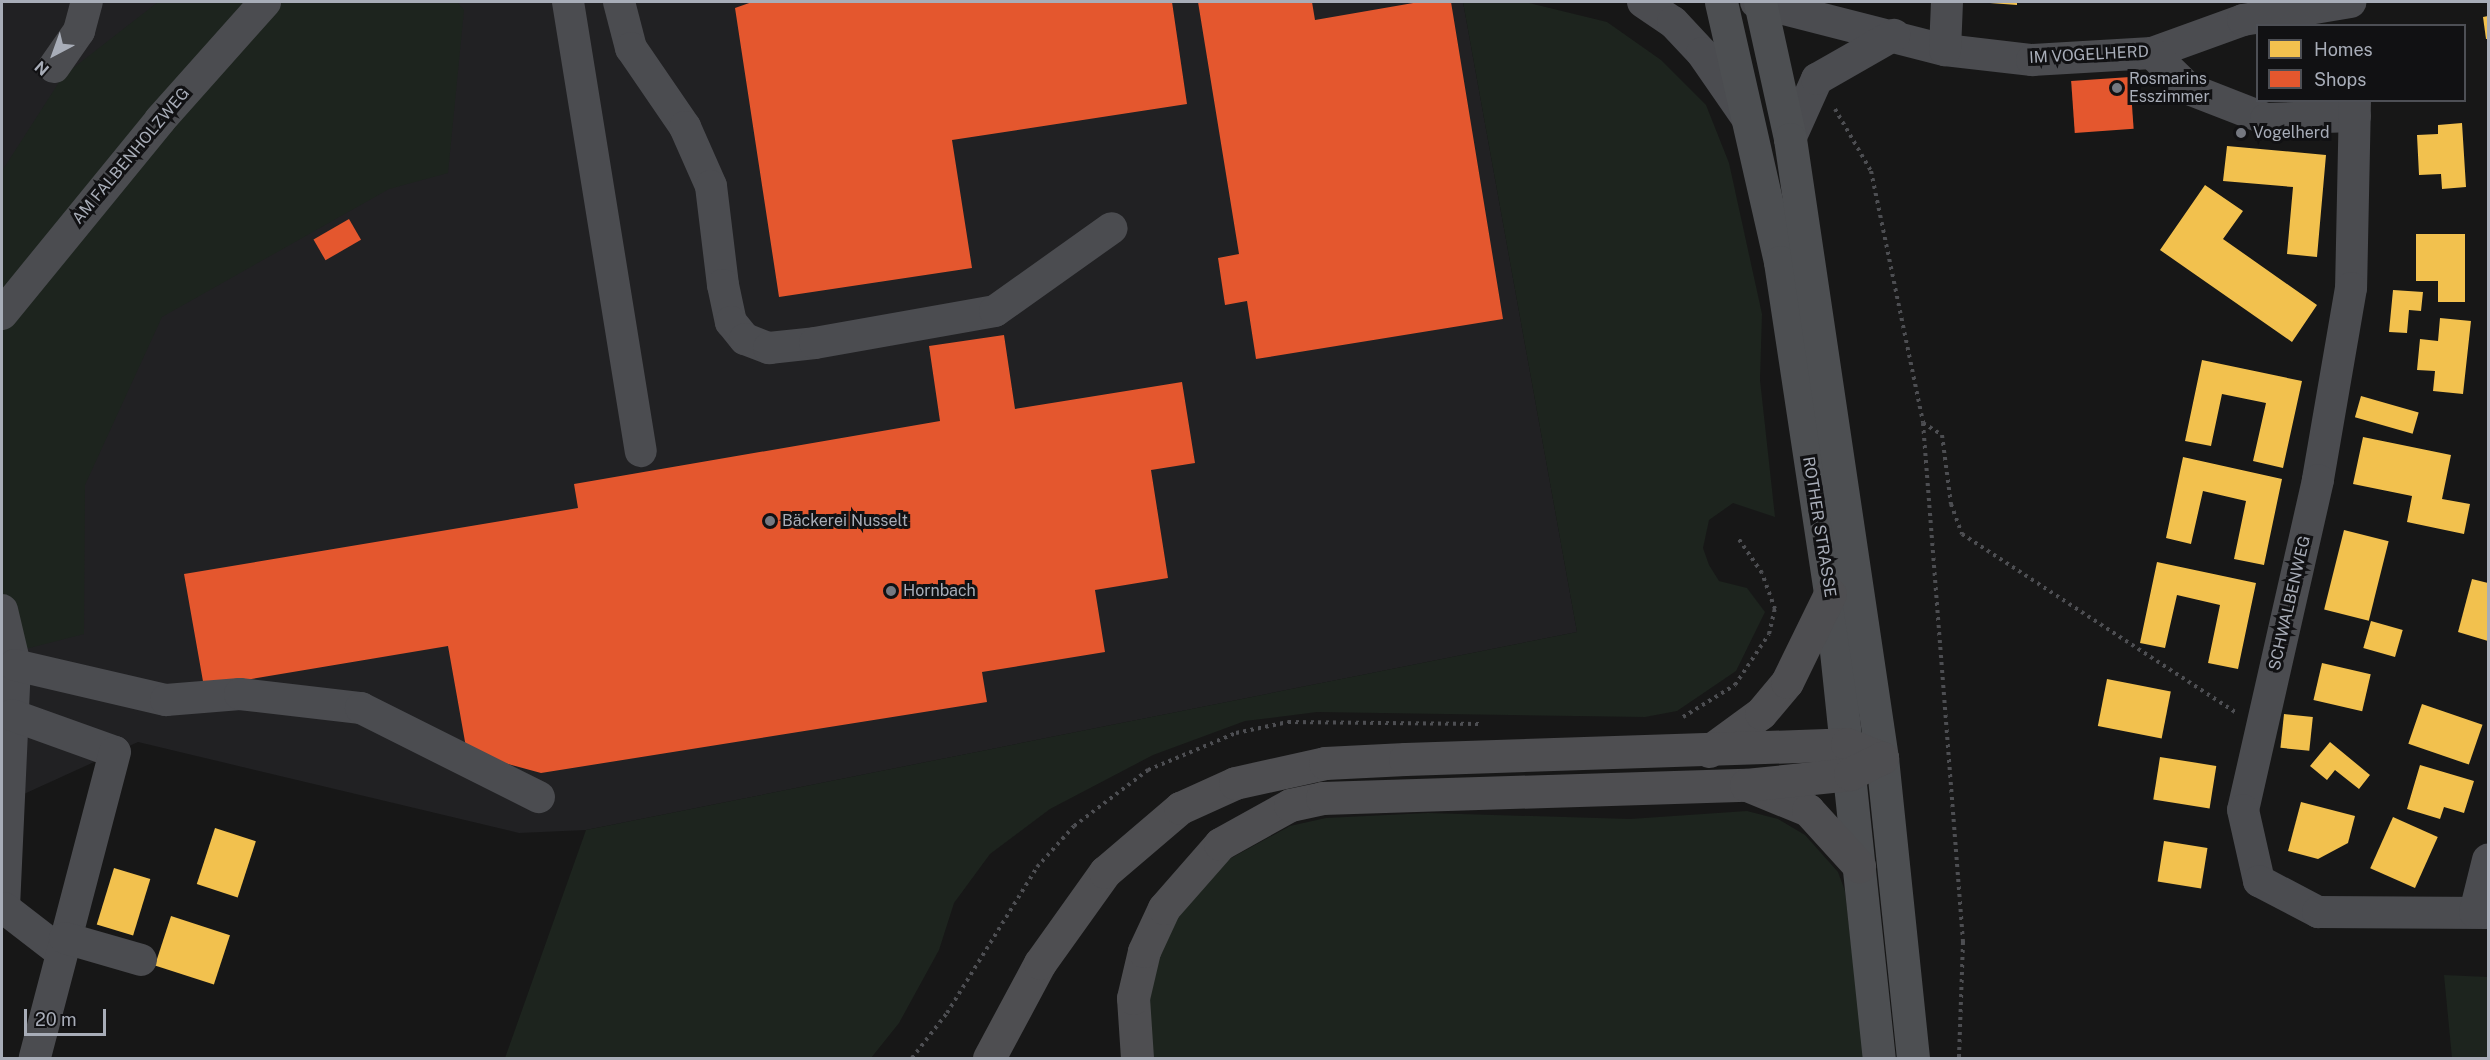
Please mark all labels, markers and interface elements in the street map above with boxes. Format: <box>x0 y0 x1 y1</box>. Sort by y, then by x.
north arrow <box>24 24 84 84</box>
legend <box>2256 24 2466 102</box>
text: Homes <box>2314 39 2373 60</box>
street label: IM VOGELHERD <box>2029 42 2149 68</box>
text: N <box>31 57 53 79</box>
place label: Rosmarins Esszimmer <box>2129 69 2210 107</box>
text: Shops <box>2314 69 2366 90</box>
marker: Rosmarins Esszimmer <box>2110 81 2124 95</box>
street label: AM FALBENHOLZWEG <box>68 84 194 228</box>
place label: Vogelherd <box>2253 123 2330 143</box>
marker: Vogelherd <box>2234 126 2248 140</box>
street label: ROTHER STRASSE <box>1798 455 1840 599</box>
place label: Bäckerei Nusselt <box>782 511 908 531</box>
marker: Bäckerei Nusselt <box>763 514 777 528</box>
street label: SCHWALBENWEG <box>2265 534 2315 672</box>
place label: Hornbach <box>903 581 976 601</box>
marker: Hornbach <box>884 584 898 598</box>
scale bar <box>27 997 110 1035</box>
text: 20 m <box>35 1009 77 1030</box>

